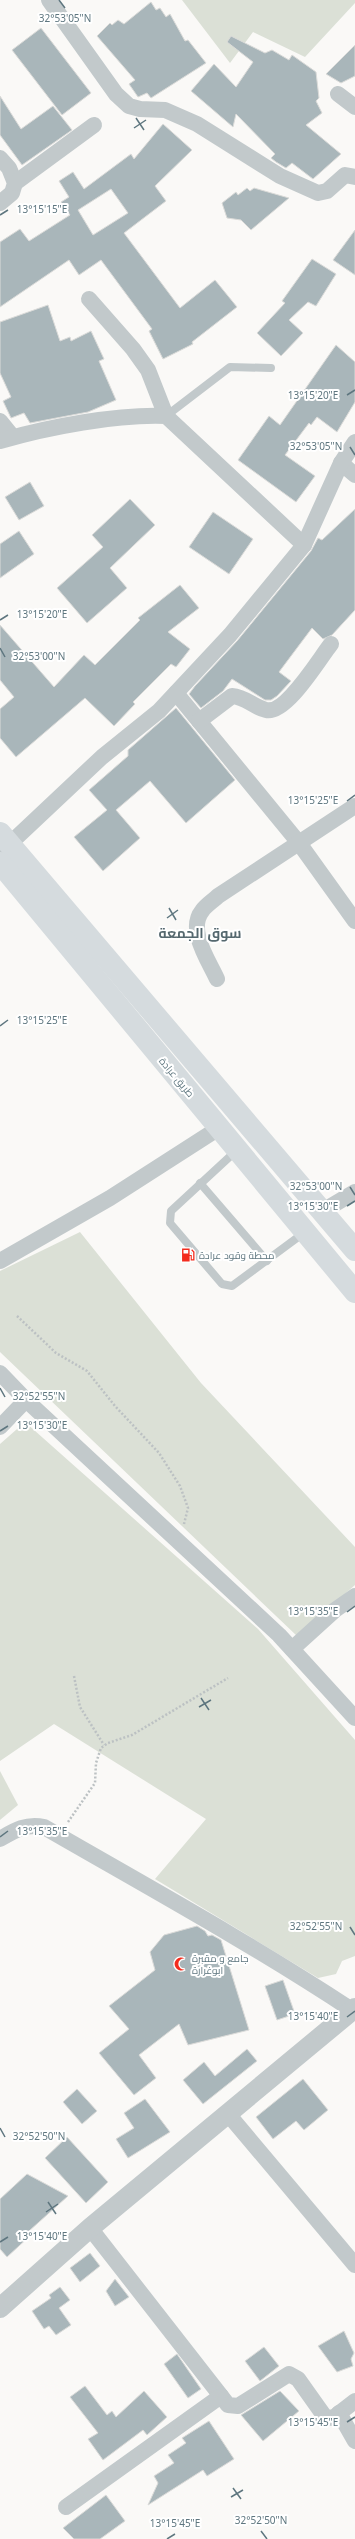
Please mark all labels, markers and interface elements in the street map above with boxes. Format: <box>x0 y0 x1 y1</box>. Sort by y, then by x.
text: 32°53'05"N <box>39 11 91 25</box>
text: 13°15'15"E <box>17 202 67 216</box>
text: 13°15'20"E <box>288 388 338 402</box>
text: 32°53'05"N <box>290 439 342 453</box>
text: 13°15'20"E <box>17 607 67 621</box>
text: 32°53'00"N <box>13 649 65 663</box>
text: 13°15'25"E <box>288 793 338 807</box>
district label: سوق الجمعة <box>158 923 242 942</box>
text: 13°15'25"E <box>17 1013 67 1027</box>
street label: طريق عرادة <box>156 1054 198 1100</box>
text: 32°53'00"N <box>290 1179 342 1193</box>
text: 13°15'30"E <box>288 1199 338 1213</box>
fuel station icon: محطة وقود عرادة <box>180 1247 196 1263</box>
place label: محطة وقود عرادة <box>199 1248 274 1262</box>
text: 32°52'55"N <box>13 1389 65 1403</box>
text: 13°15'30"E <box>17 1418 67 1432</box>
text: 13°15'35"E <box>288 1604 338 1618</box>
text: 13°15'35"E <box>17 1824 67 1838</box>
text: 32°52'55"N <box>290 1919 342 1933</box>
place label: جامع و مقبرة ابوغرارة <box>192 1951 248 1977</box>
mosque icon: جامع و مقبرة ابوغرارة <box>173 1956 189 1972</box>
text: 13°15'40"E <box>288 2009 338 2023</box>
text: 32°52'50"N <box>13 2129 65 2143</box>
text: 13°15'40"E <box>17 2229 67 2243</box>
text: 13°15'45"E <box>288 2415 338 2429</box>
text: 32°52'50"N <box>235 2513 287 2527</box>
text: 13°15'45"E <box>150 2516 200 2530</box>

